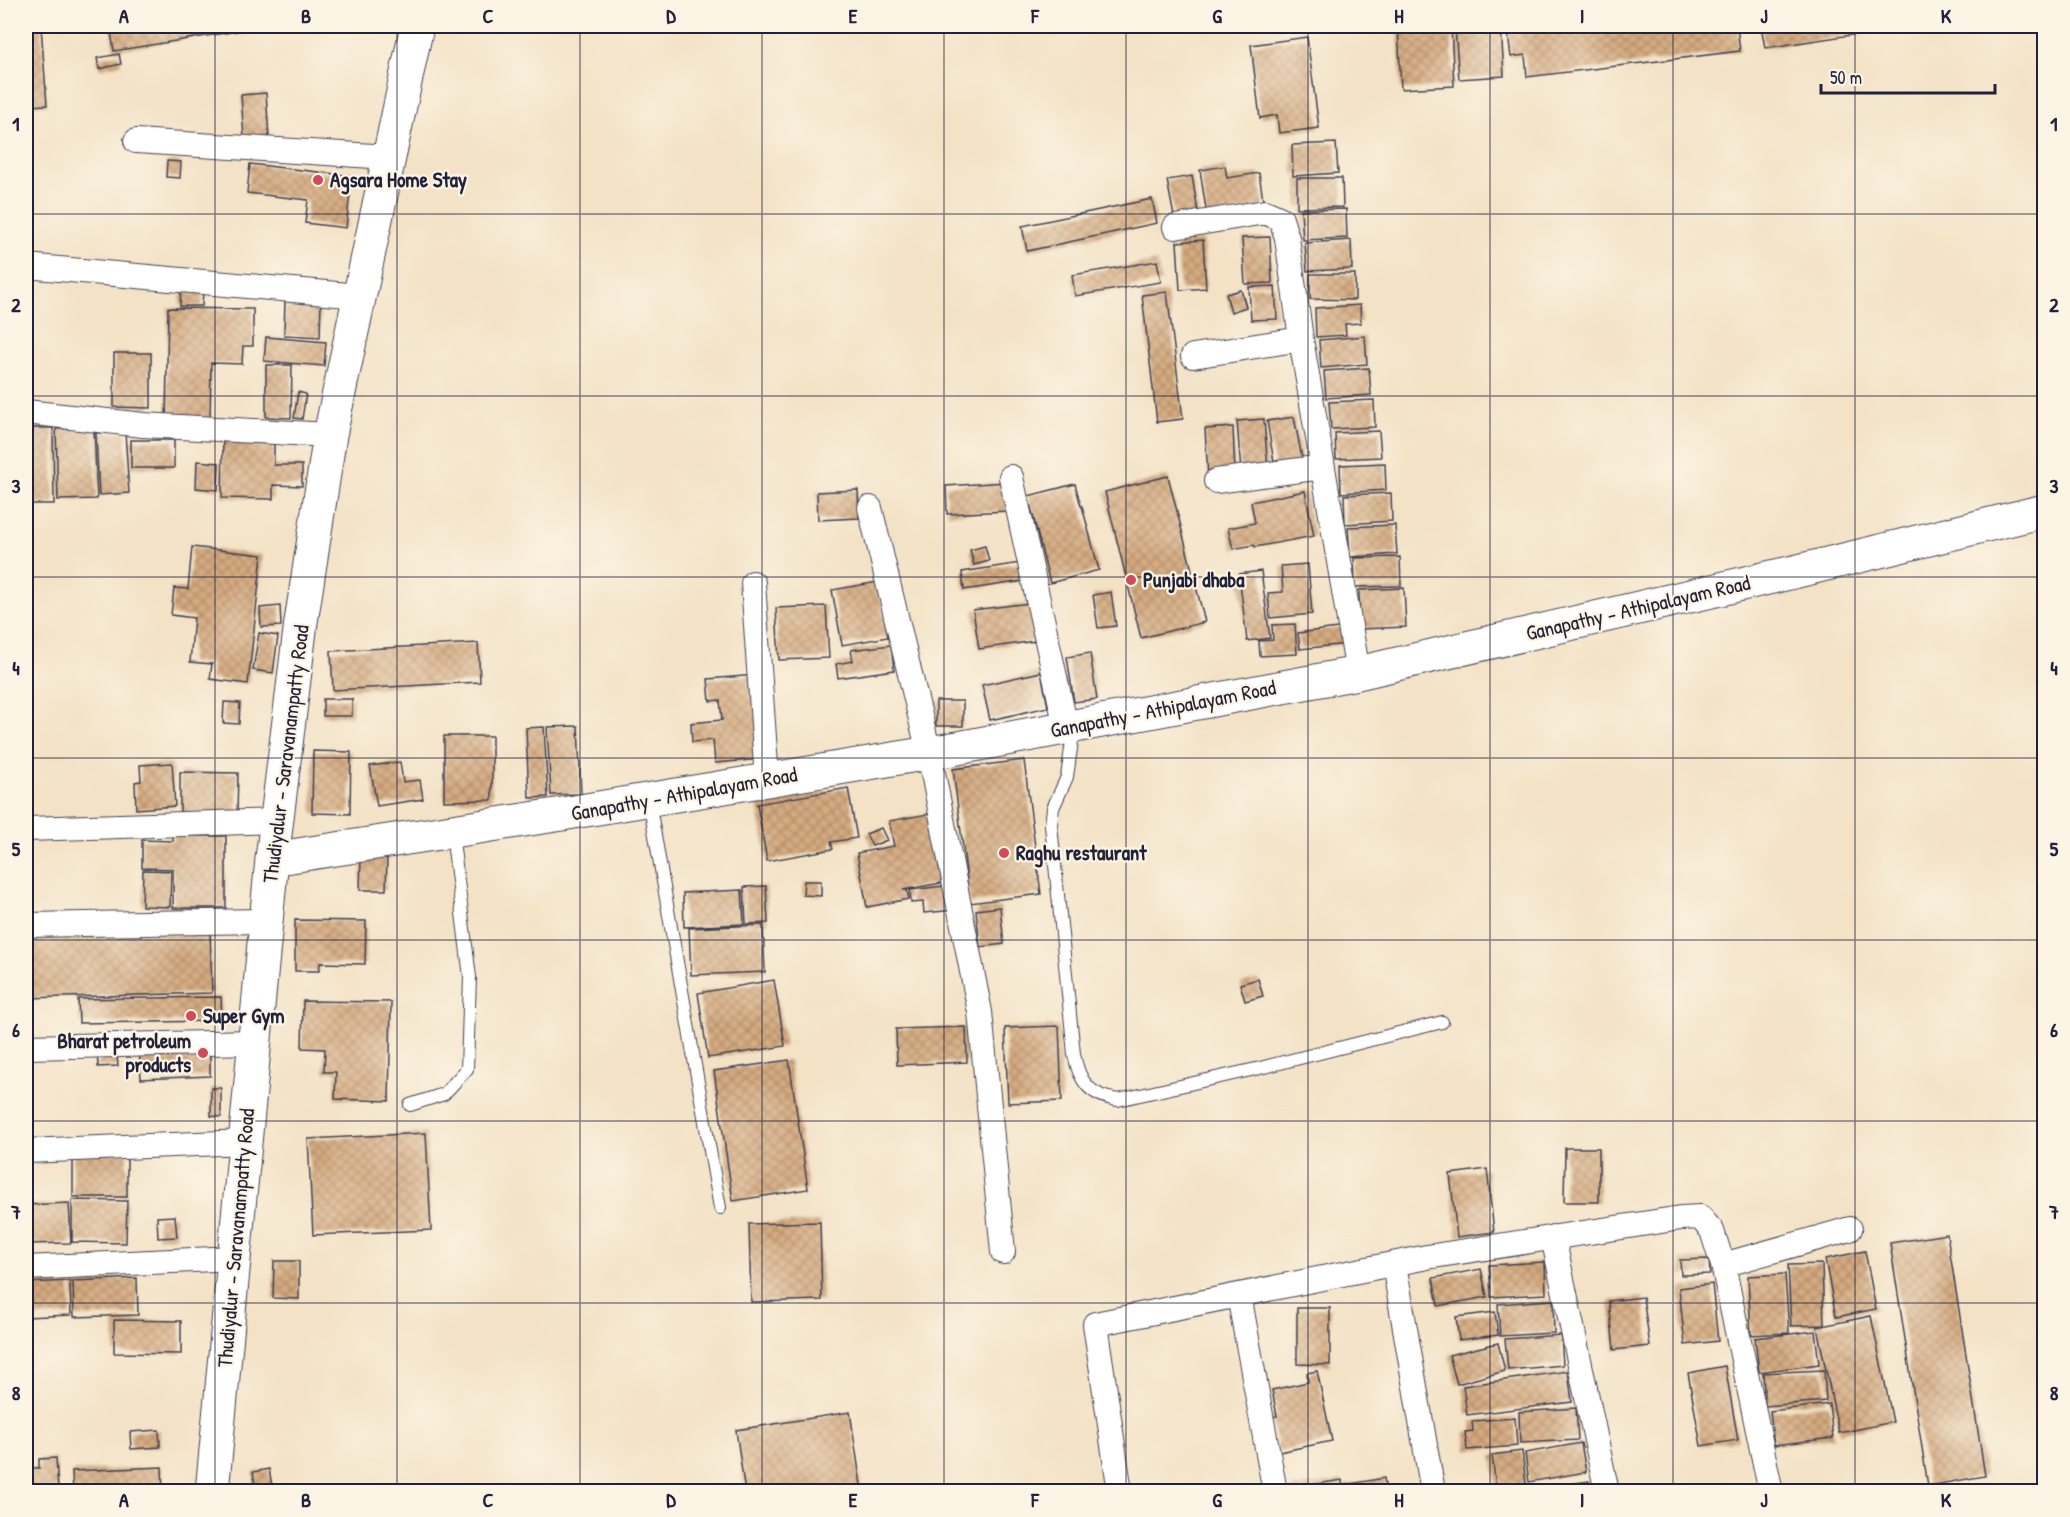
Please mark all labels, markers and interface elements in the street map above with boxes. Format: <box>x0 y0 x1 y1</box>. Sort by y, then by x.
text: A <box>119 2 129 29</box>
text: B <box>301 2 311 29</box>
text: C <box>483 2 494 29</box>
text: D <box>666 2 676 29</box>
text: E <box>849 2 858 29</box>
text: F <box>1030 2 1040 29</box>
text: G <box>1212 2 1222 29</box>
text: H <box>1394 2 1404 29</box>
text: I <box>1580 2 1584 29</box>
text: J <box>1760 2 1768 29</box>
text: K <box>1941 2 1952 29</box>
scale bar <box>1821 57 1995 95</box>
text: 50 m <box>1830 65 1862 90</box>
text: 1 <box>12 110 20 137</box>
text: 1 <box>2050 110 2058 137</box>
place label: Agsara Home Stay <box>330 165 467 195</box>
marker: Agsara Home Stay <box>311 173 325 187</box>
text: 2 <box>11 291 21 318</box>
text: 2 <box>2049 291 2059 318</box>
text: 3 <box>12 472 21 499</box>
text: 3 <box>2050 472 2059 499</box>
place label: Punjabi dhaba <box>1143 565 1245 594</box>
street label: Ganapathy - Athipalayam Road <box>1523 568 1753 647</box>
marker: Punjabi dhaba <box>1124 573 1138 587</box>
street label: Thudiyalur - Saravanampatty Road <box>255 623 316 885</box>
text: 4 <box>12 654 20 681</box>
text: 4 <box>2050 654 2058 681</box>
street label: Ganapathy - Athipalayam Road <box>1048 672 1278 745</box>
street label: Ganapathy - Athipalayam Road <box>569 759 799 828</box>
text: 5 <box>12 835 21 862</box>
text: 5 <box>2050 835 2059 862</box>
place label: Raghu restaurant <box>1016 838 1147 868</box>
marker: Raghu restaurant <box>997 846 1011 860</box>
place label: Super Gym <box>203 1001 285 1031</box>
marker: Super Gym <box>184 1009 198 1023</box>
text: 6 <box>12 1016 20 1043</box>
text: 6 <box>2050 1016 2058 1043</box>
place label: Bharat petroleum products <box>57 1026 191 1080</box>
marker: Bharat petroleum products <box>196 1046 210 1060</box>
street label: Thudiyalur - Saravanampatty Road <box>210 1107 261 1369</box>
text: 7 <box>10 1198 21 1225</box>
text: 7 <box>2048 1198 2059 1225</box>
text: 8 <box>12 1379 21 1406</box>
text: 8 <box>2050 1379 2059 1406</box>
text: A <box>119 1486 129 1513</box>
text: B <box>301 1486 311 1513</box>
text: C <box>483 1486 494 1513</box>
text: D <box>666 1486 676 1513</box>
text: E <box>849 1486 858 1513</box>
text: F <box>1030 1486 1040 1513</box>
text: G <box>1212 1486 1222 1513</box>
text: H <box>1394 1486 1404 1513</box>
text: I <box>1580 1486 1584 1513</box>
text: J <box>1760 1486 1768 1513</box>
text: K <box>1941 1486 1952 1513</box>

